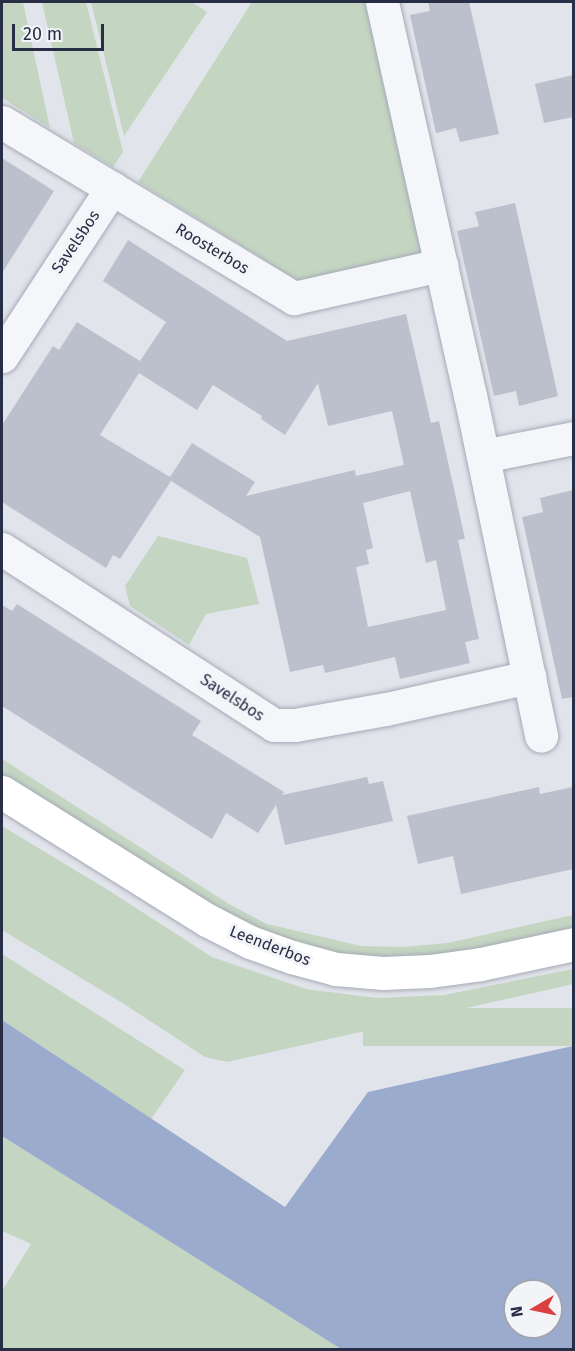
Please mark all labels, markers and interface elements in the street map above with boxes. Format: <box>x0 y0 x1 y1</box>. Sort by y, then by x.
scale bar <box>15 12 106 50</box>
text: 20 m <box>23 23 62 45</box>
street label: Savelsbos <box>48 207 104 277</box>
street label: Roosterbos <box>172 220 252 278</box>
street label: Savelsbos <box>196 670 268 726</box>
street label: Leenderbos <box>227 922 313 970</box>
north arrow <box>503 1279 563 1339</box>
text: N <box>506 1305 527 1318</box>

